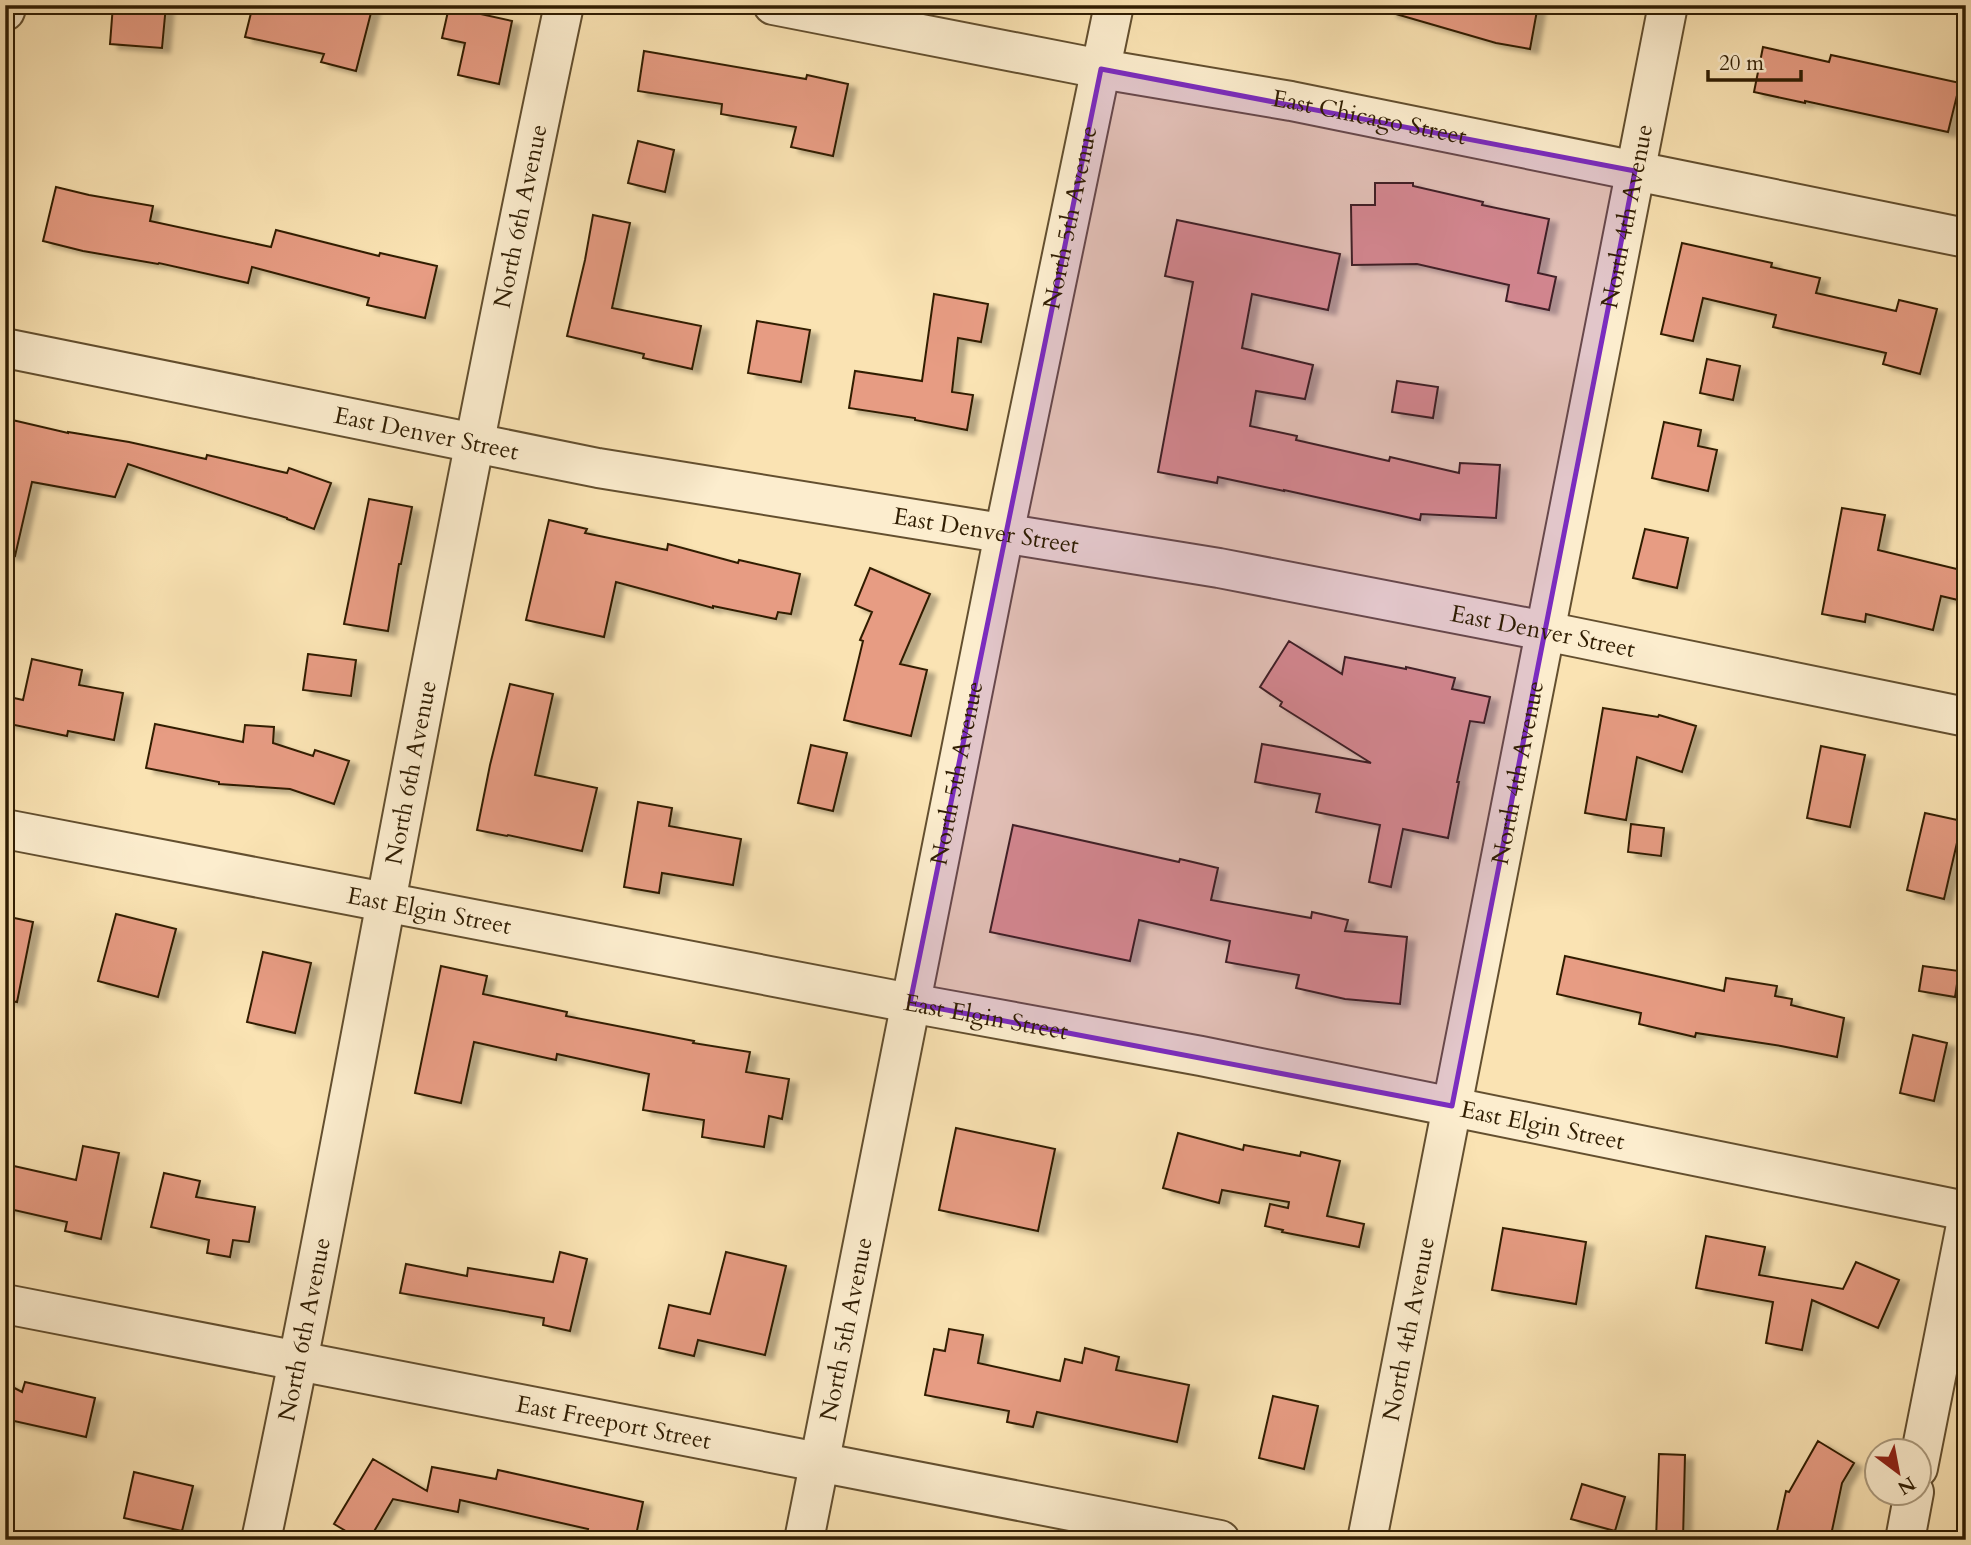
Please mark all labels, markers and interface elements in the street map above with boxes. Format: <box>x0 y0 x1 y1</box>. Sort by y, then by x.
scale bar <box>1708 38 1801 82</box>
text: 20 m <box>1719 49 1764 78</box>
street label: East Chicago Street <box>1270 82 1470 153</box>
street label: North 6th Avenue <box>486 121 555 311</box>
street label: North 4th Avenue <box>1593 121 1661 311</box>
street label: North 5th Avenue <box>1035 123 1105 312</box>
street label: East Denver Street <box>331 399 522 469</box>
street label: East Denver Street <box>891 500 1081 562</box>
street label: East Denver Street <box>1448 597 1638 666</box>
street label: North 6th Avenue <box>377 678 445 867</box>
street label: North 5th Avenue <box>923 678 991 868</box>
street label: North 4th Avenue <box>1484 678 1552 868</box>
street label: East Elgin Street <box>344 879 514 943</box>
street label: East Elgin Street <box>901 986 1071 1049</box>
street label: East Elgin Street <box>1458 1093 1628 1158</box>
street label: North 5th Avenue <box>812 1234 881 1424</box>
street label: North 4th Avenue <box>1375 1234 1443 1424</box>
street label: North 6th Avenue <box>270 1235 339 1424</box>
street label: East Freeport Street <box>513 1388 714 1458</box>
north arrow <box>1862 1436 1932 1506</box>
text: N <box>1892 1470 1920 1501</box>

